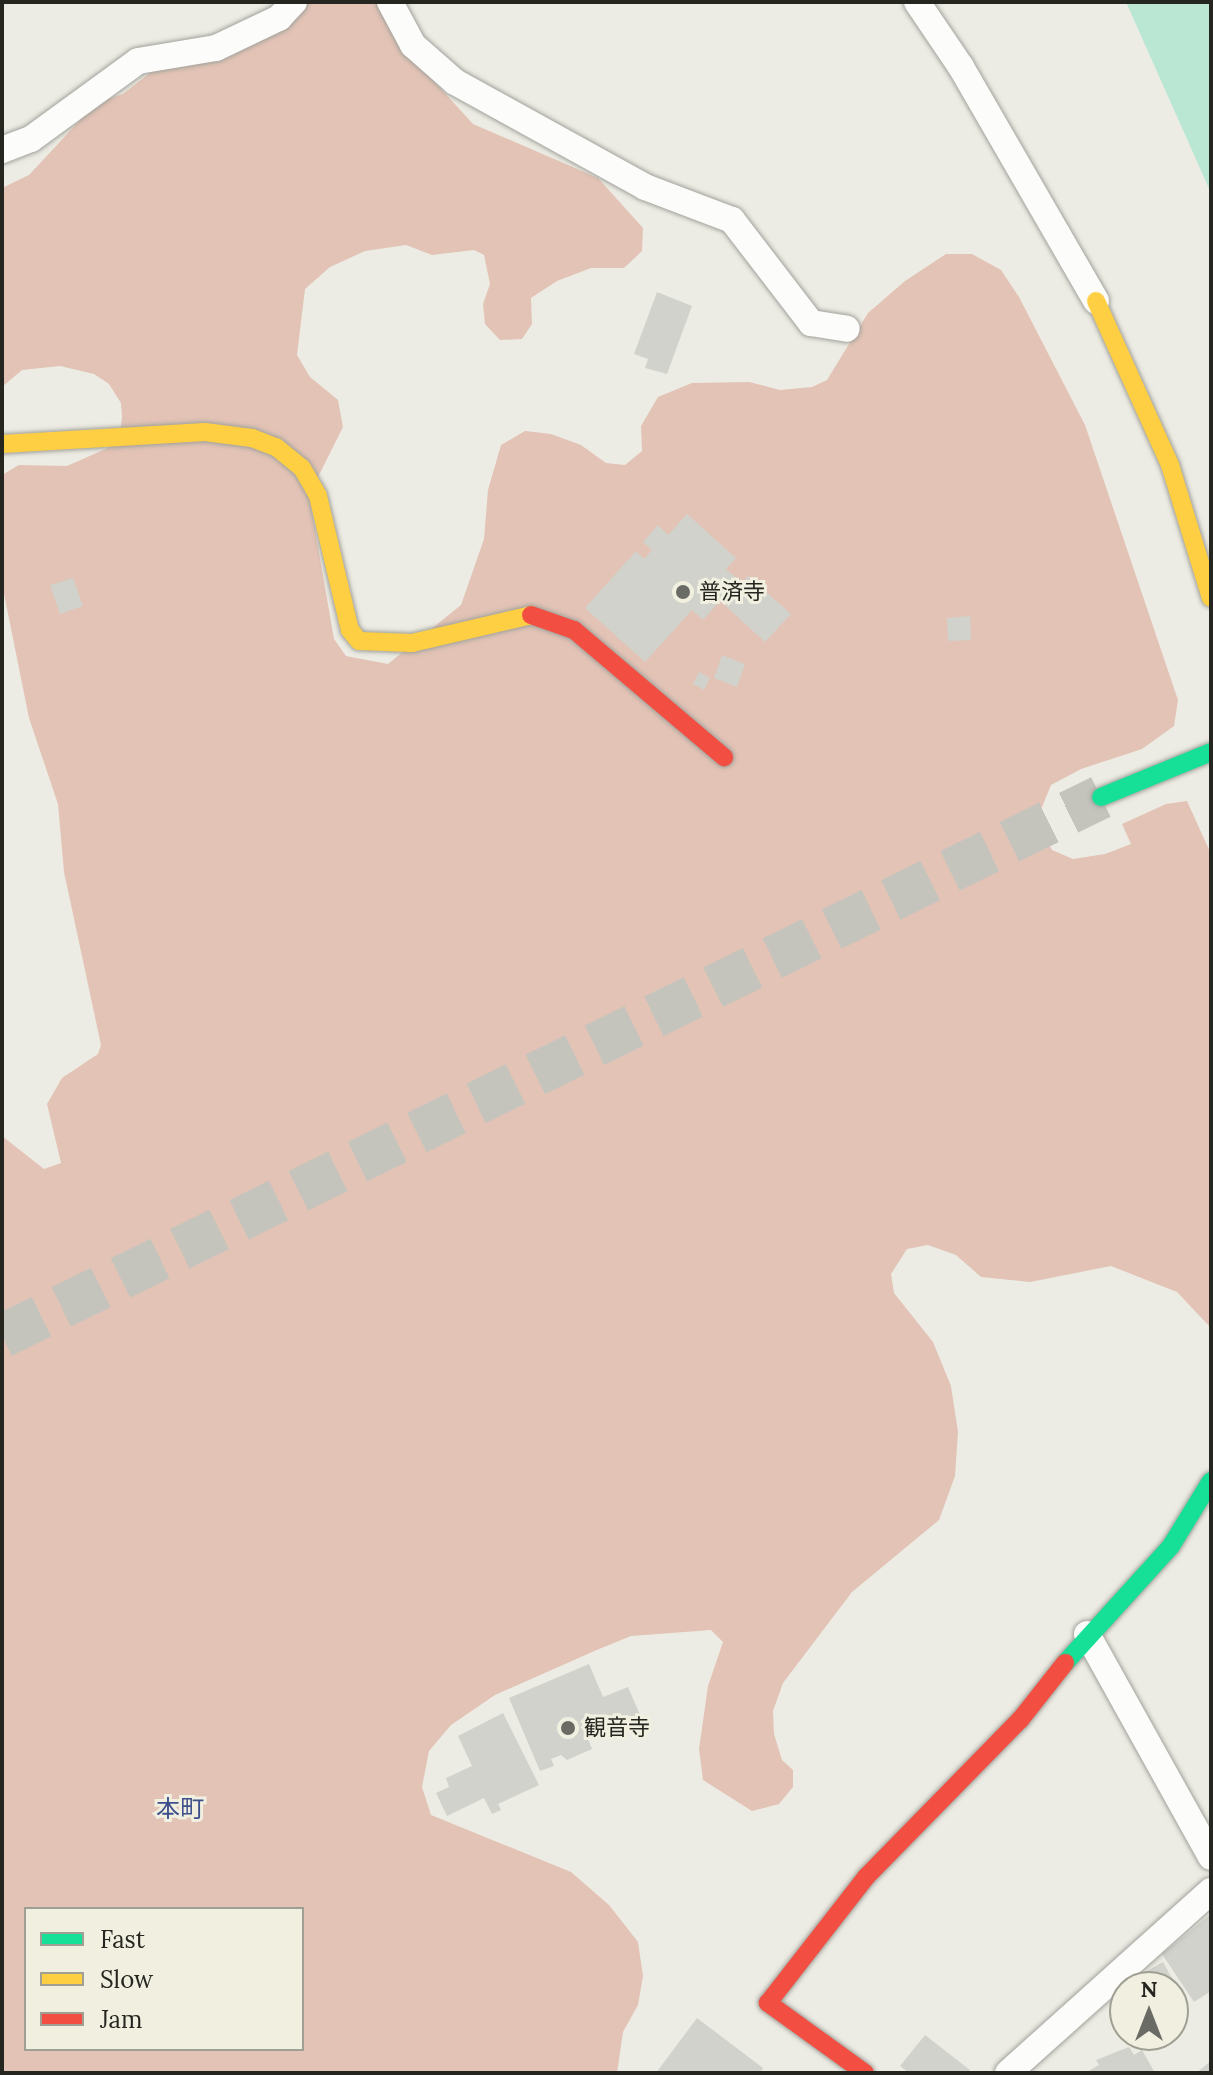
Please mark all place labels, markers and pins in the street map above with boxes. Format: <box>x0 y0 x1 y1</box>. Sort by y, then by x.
place label: 普済寺 <box>699 579 765 605</box>
marker: 普済寺 <box>674 583 692 601</box>
place label: 観音寺 <box>584 1715 650 1741</box>
marker: 観音寺 <box>559 1719 577 1737</box>

